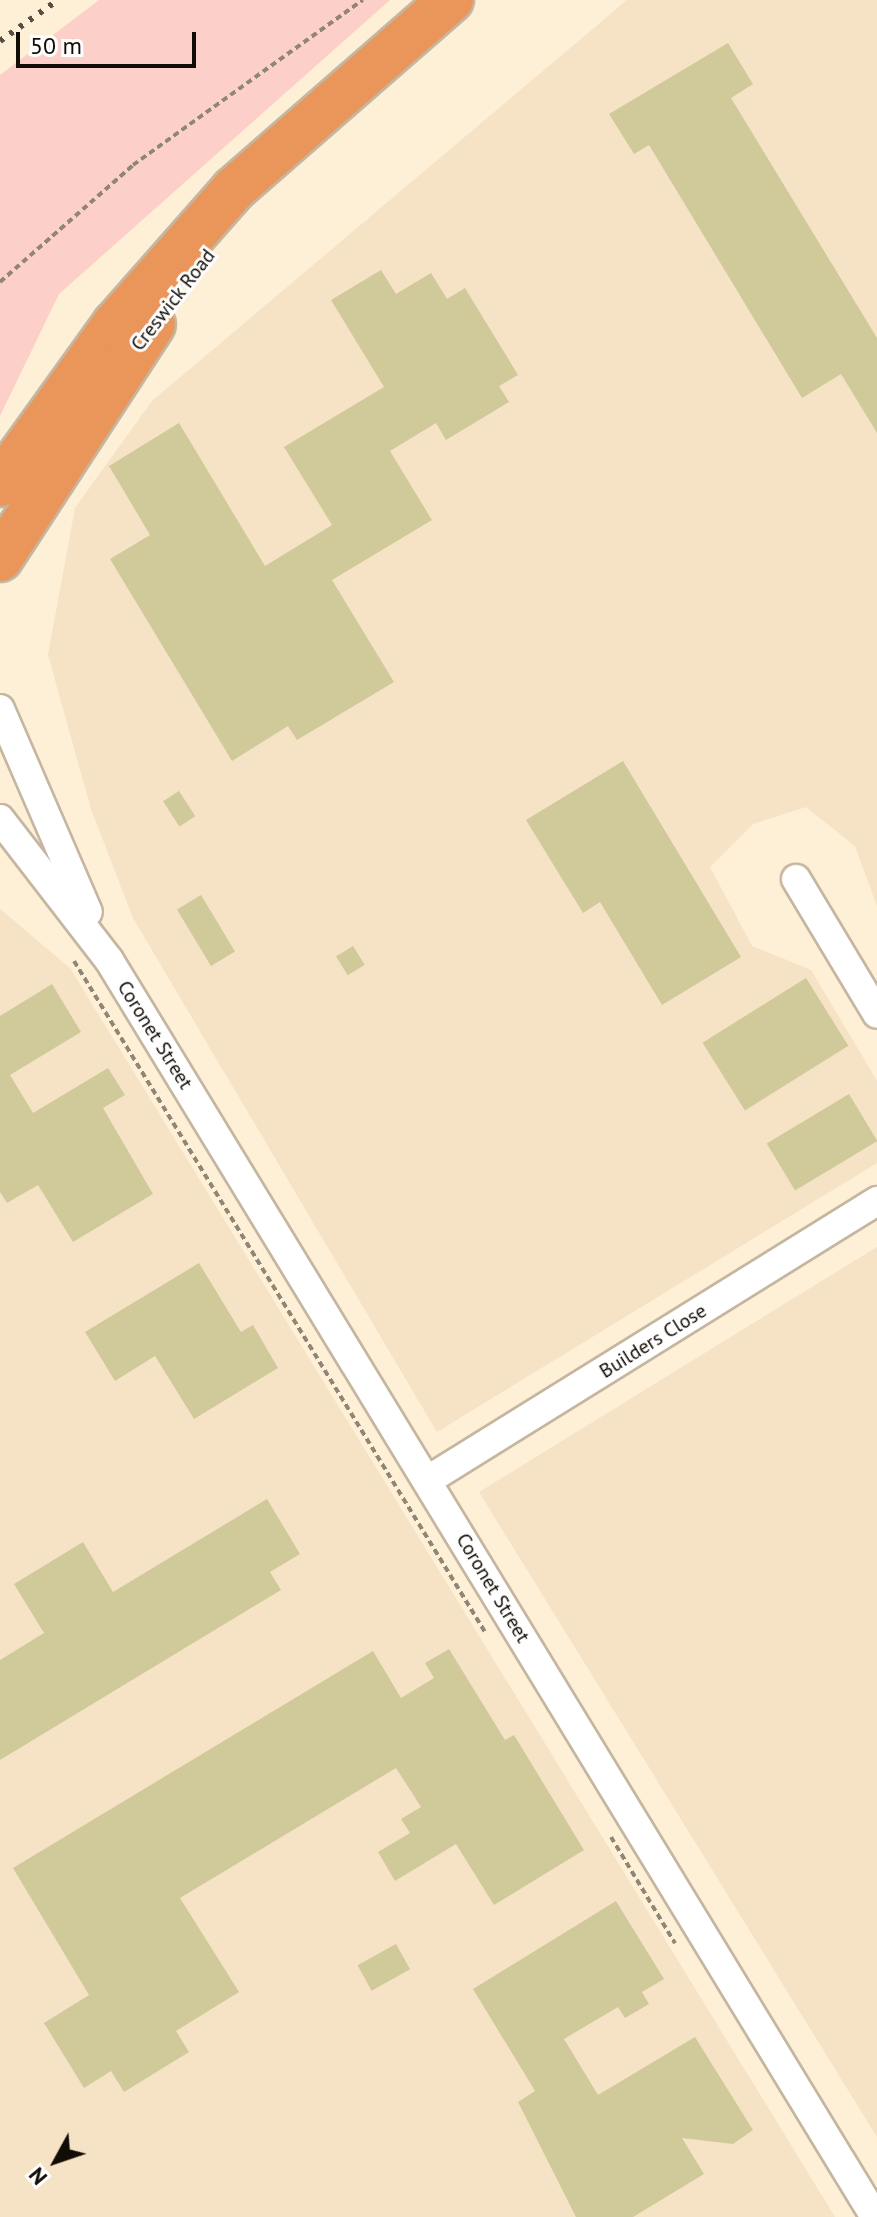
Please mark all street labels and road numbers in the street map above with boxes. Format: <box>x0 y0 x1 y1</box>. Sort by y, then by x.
street label: Creswick Road <box>126 244 220 356</box>
street label: Coronet Street <box>112 976 198 1094</box>
street label: Builders Close <box>595 1299 711 1383</box>
street label: Coronet Street <box>451 1529 535 1647</box>

